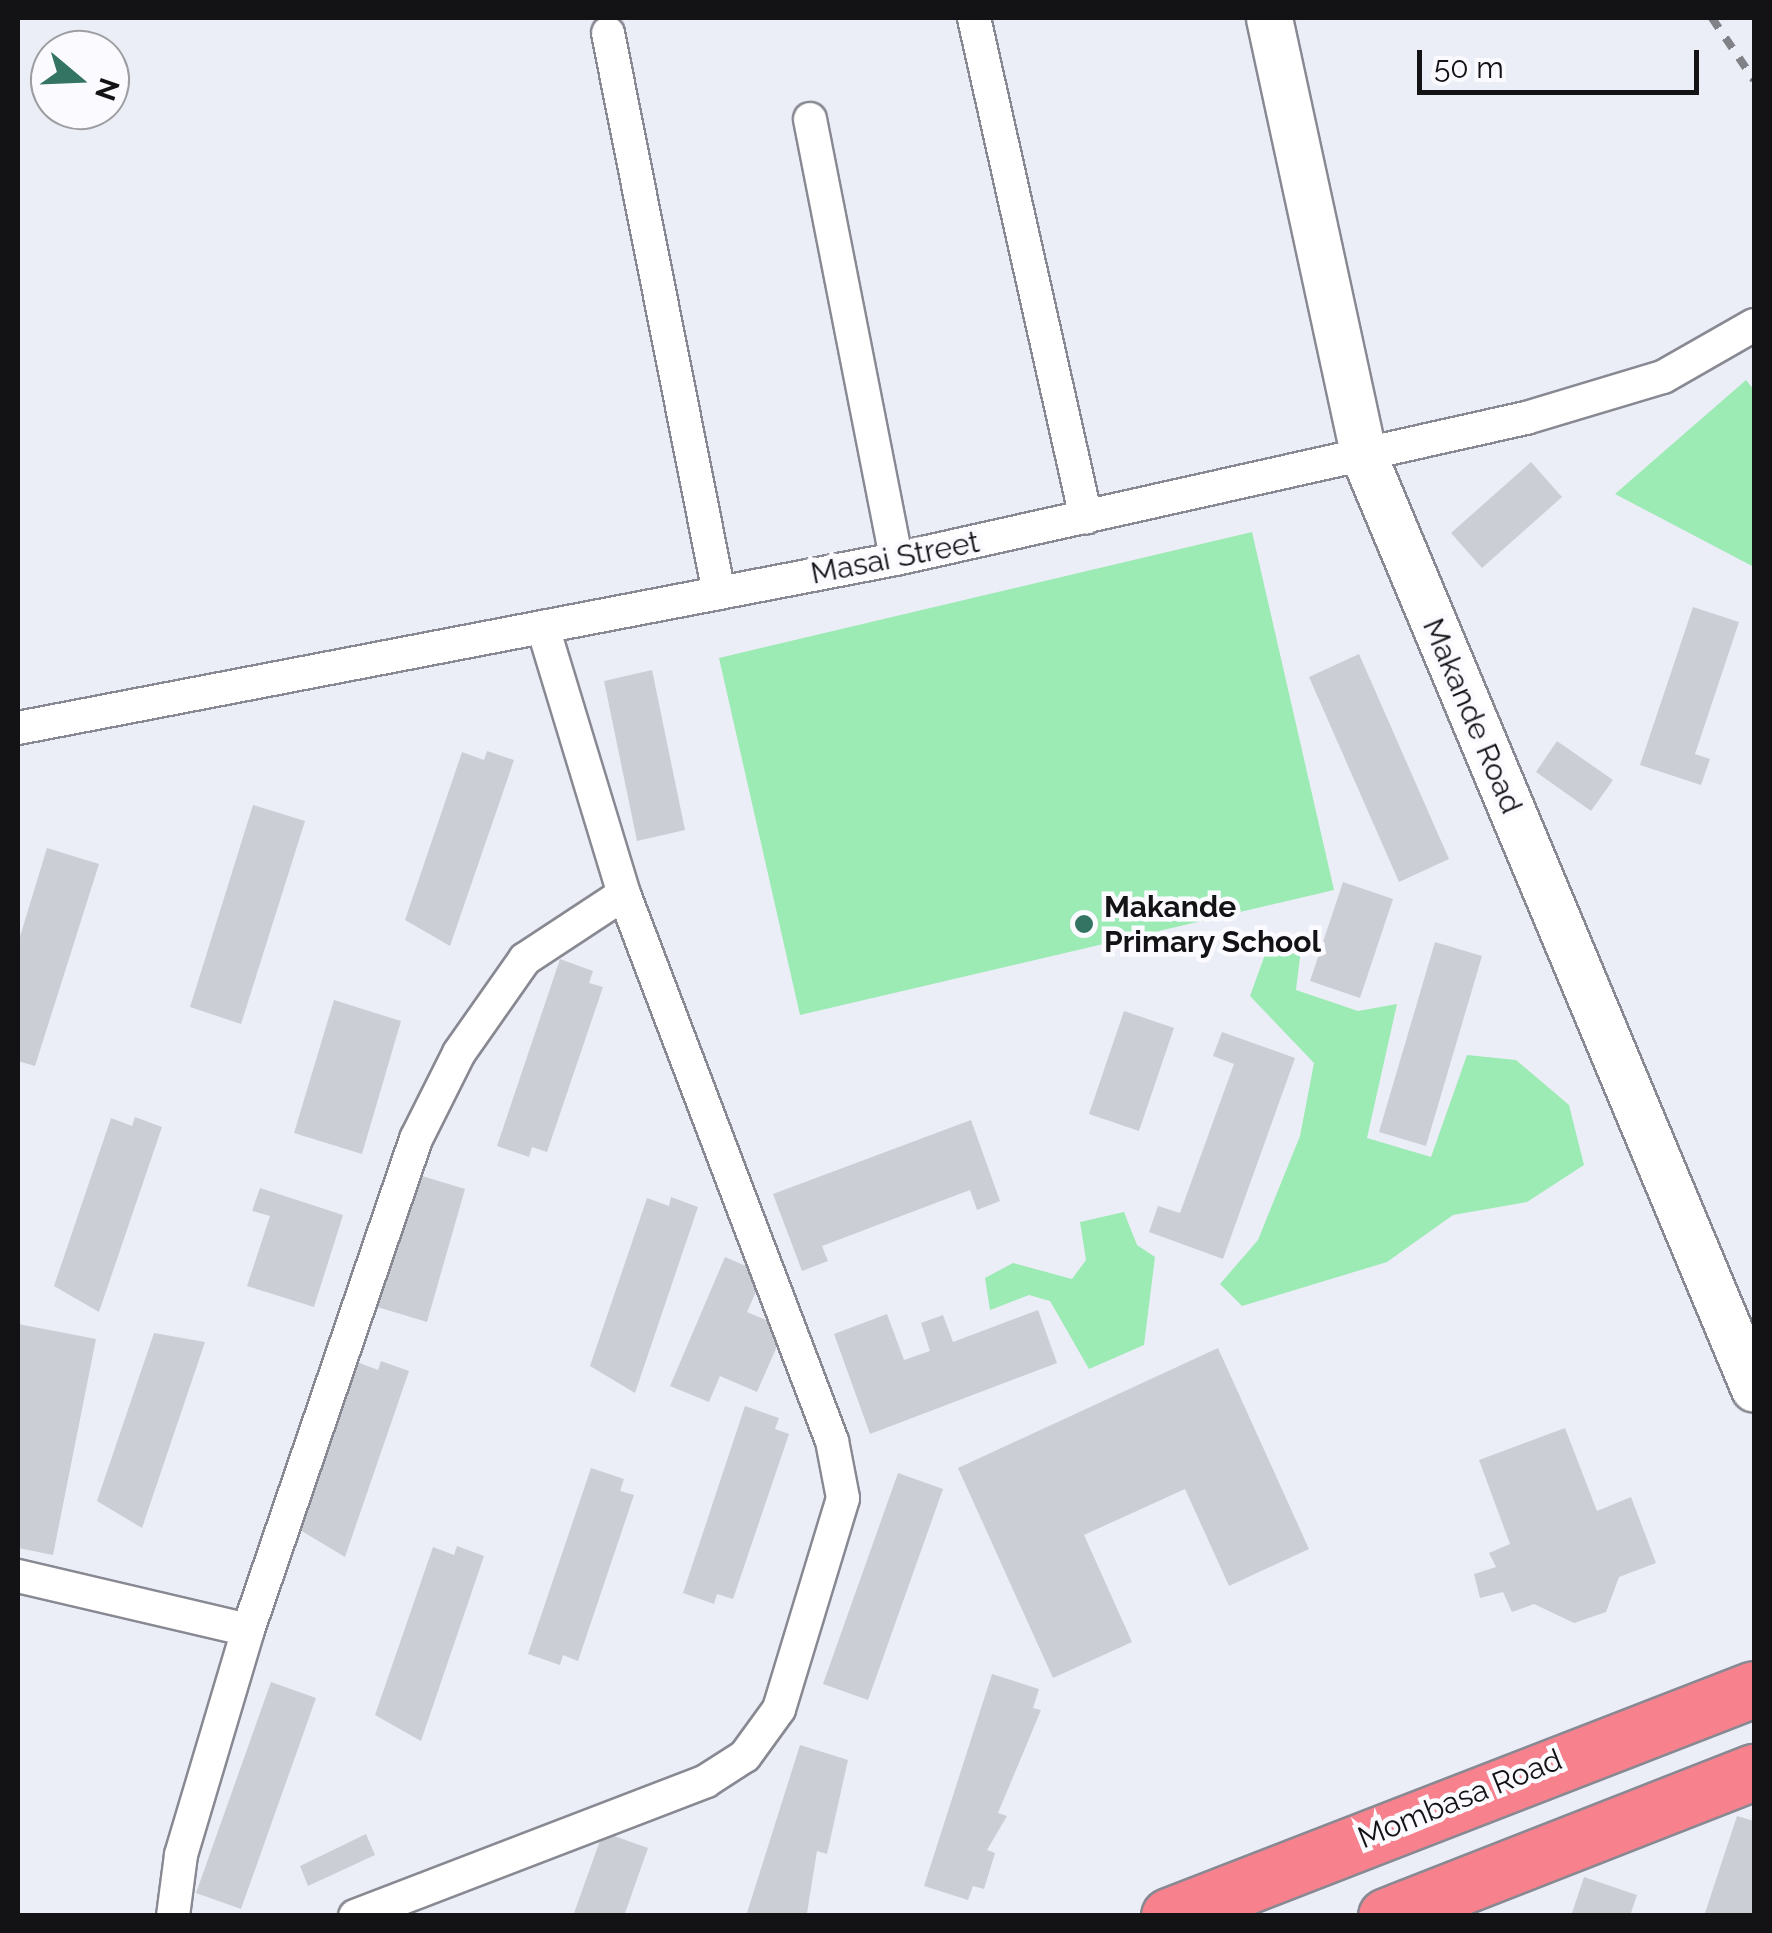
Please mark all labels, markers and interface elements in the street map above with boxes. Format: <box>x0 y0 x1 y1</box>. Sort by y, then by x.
north arrow <box>30 30 130 130</box>
scale bar <box>1422 30 1704 92</box>
text: 50 m <box>1434 50 1504 85</box>
text: N <box>88 74 126 105</box>
street label: Masai Street <box>808 524 982 592</box>
street label: Makande Road <box>1415 613 1529 819</box>
place label: Makande Primary School <box>1104 889 1322 960</box>
marker: Makande Primary School <box>1073 913 1095 935</box>
street label: Mombasa Road <box>1353 1742 1567 1856</box>

